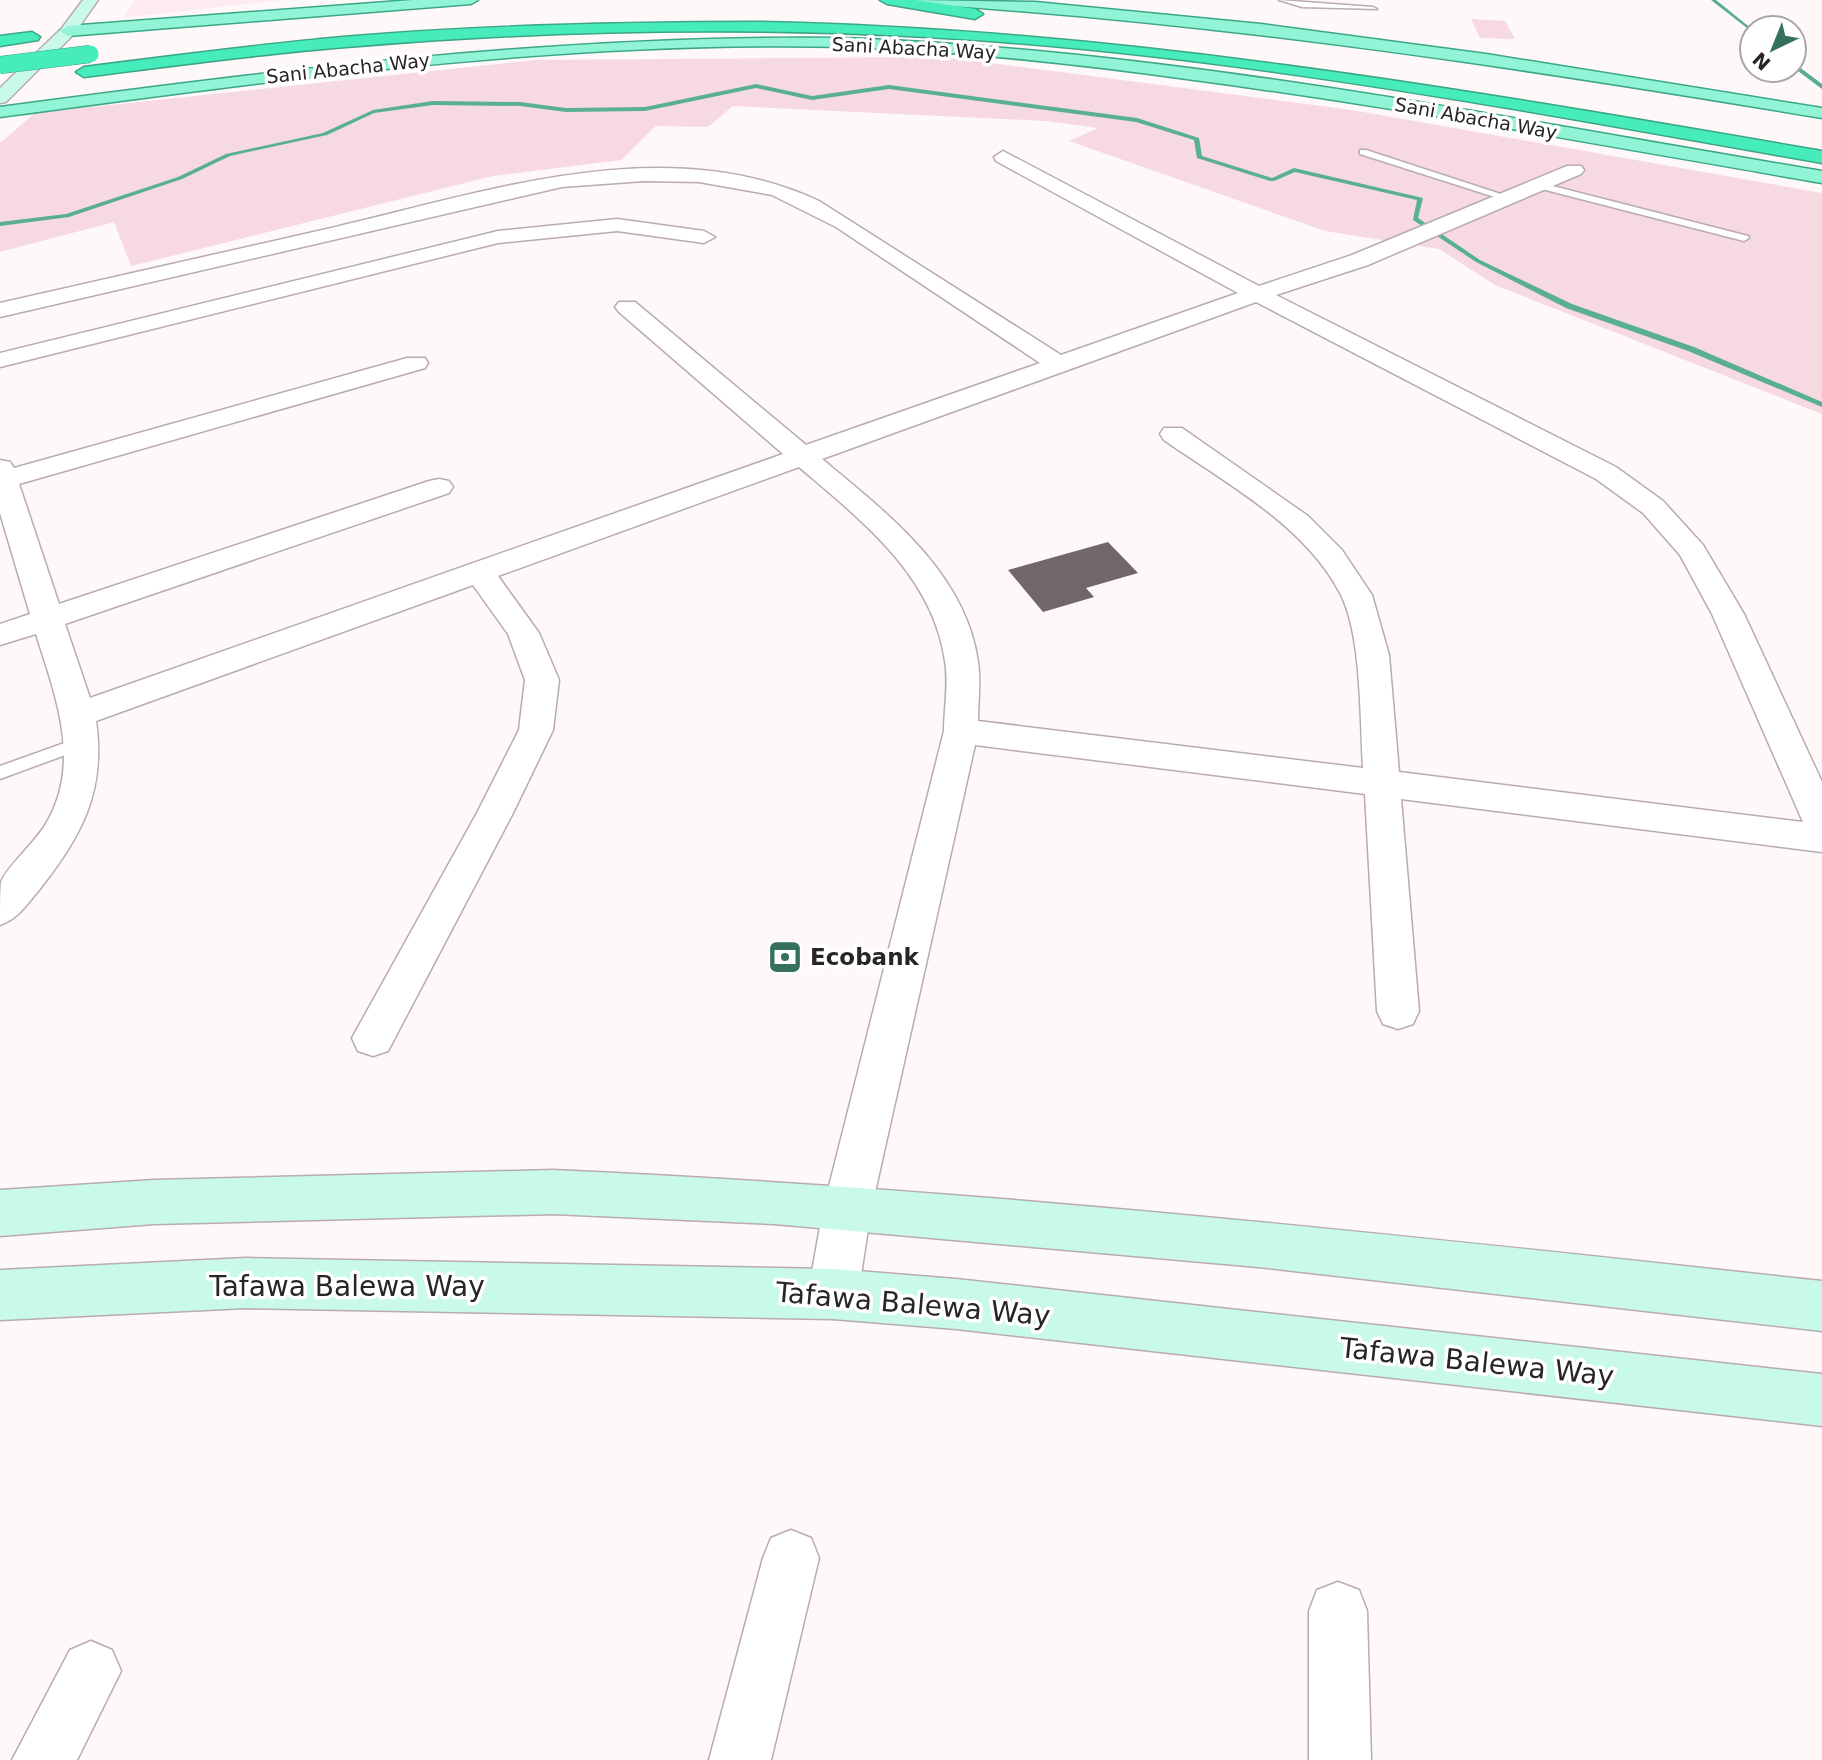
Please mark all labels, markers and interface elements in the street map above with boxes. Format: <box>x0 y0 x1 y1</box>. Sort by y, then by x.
north arrow <box>1738 14 1808 84</box>
street label: Sani Abacha Way <box>831 33 997 63</box>
street label: Sani Abacha Way <box>265 48 431 88</box>
text: N <box>1748 48 1775 75</box>
street label: Sani Abacha Way <box>1393 93 1559 143</box>
bank icon: Ecobank <box>766 938 804 976</box>
place label: Ecobank <box>810 944 920 970</box>
street label: Tafawa Balewa Way <box>208 1270 485 1303</box>
street label: Tafawa Balewa Way <box>773 1275 1052 1332</box>
street label: Tafawa Balewa Way <box>1337 1331 1616 1393</box>

